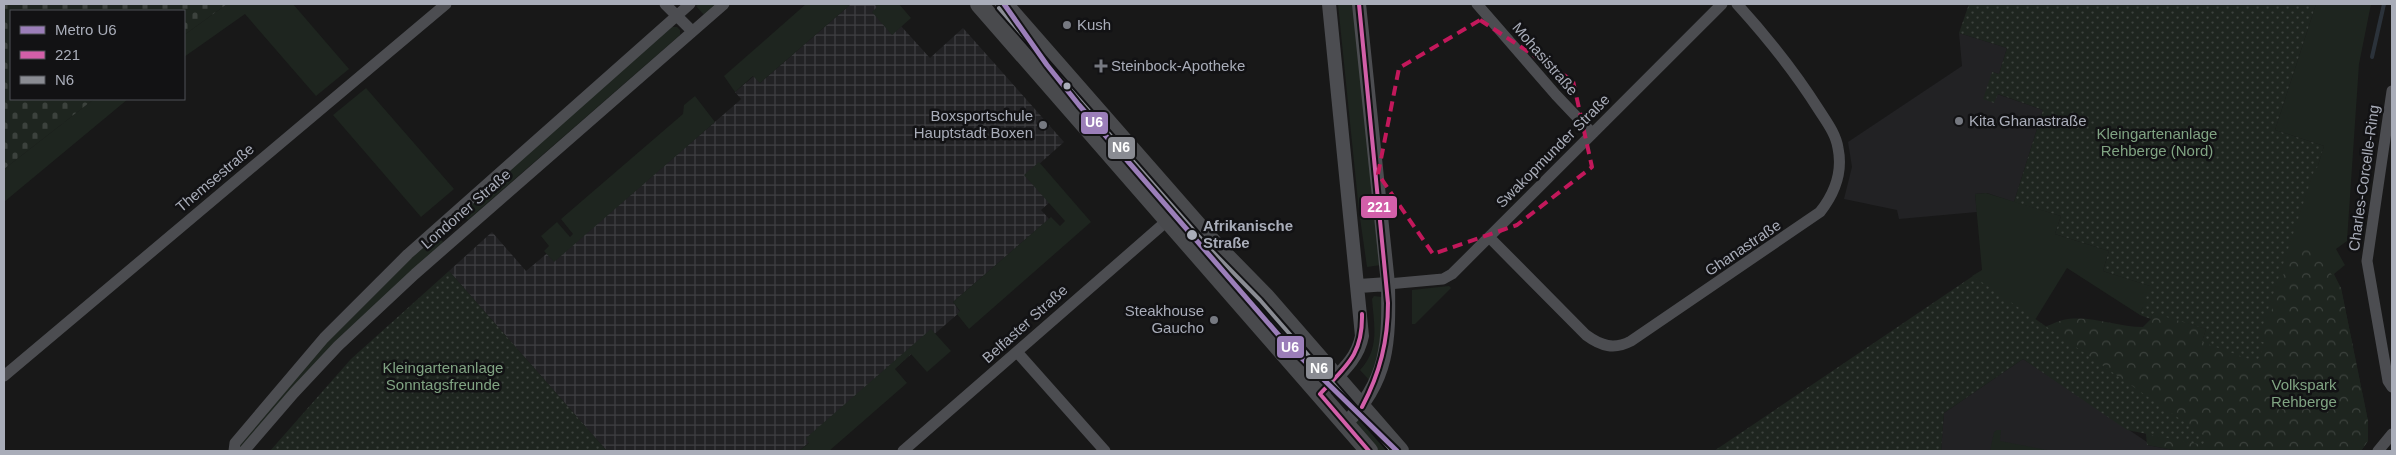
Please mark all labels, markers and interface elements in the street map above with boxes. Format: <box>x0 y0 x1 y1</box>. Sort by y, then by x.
legend <box>10 10 185 100</box>
place label: Kush <box>1077 16 1111 33</box>
marker: Kush <box>1061 19 1073 31</box>
street label: Mohasistraße <box>1509 19 1582 99</box>
text: Metro U6 <box>55 21 117 38</box>
text: 221 <box>55 46 80 63</box>
place label: Steinbock-Apotheke <box>1111 57 1245 74</box>
marker: Steinbock-Apotheke <box>1095 60 1107 72</box>
text: N6 <box>55 71 74 88</box>
unlabelled marker <box>1062 81 1072 91</box>
street label: Swakopmunder Straße <box>1492 90 1613 211</box>
street label: Charles-Corcelle-Ring <box>2345 104 2382 252</box>
place label: Boxsportschule Hauptstadt Boxen <box>914 107 1033 141</box>
line badge: U6 <box>1080 111 1109 135</box>
place label: Kita Ghanastraße <box>1969 112 2087 129</box>
text: U6 <box>1085 114 1103 130</box>
marker: Kita Ghanastraße <box>1953 115 1965 127</box>
marker: Boxsportschule Hauptstadt Boxen <box>1037 119 1049 131</box>
park label: Kleingartenanlage Rehberge (Nord) <box>2097 125 2217 159</box>
line badge: N6 <box>1107 136 1136 160</box>
text: N6 <box>1112 139 1130 155</box>
street label: Themsestraße <box>172 140 257 215</box>
street label: Londoner Straße <box>418 165 514 252</box>
line badge: 221 <box>1360 195 1398 219</box>
text: 221 <box>1367 199 1391 215</box>
street label: Ghanastraße <box>1702 216 1784 279</box>
place label: Afrikanische Straße <box>1203 217 1293 251</box>
marker: Afrikanische Straße <box>1185 228 1199 242</box>
street label: Belfaster Straße <box>979 281 1071 366</box>
place label: Steakhouse Gaucho <box>1125 302 1204 336</box>
marker: Steakhouse Gaucho <box>1208 314 1220 326</box>
line badge: U6 <box>1276 335 1305 359</box>
text: U6 <box>1281 339 1299 355</box>
line badge: N6 <box>1305 356 1334 380</box>
park label: Kleingartenanlage Sonntagsfreunde <box>383 359 503 393</box>
text: N6 <box>1310 360 1328 376</box>
park label: Volkspark Rehberge <box>2271 376 2337 410</box>

